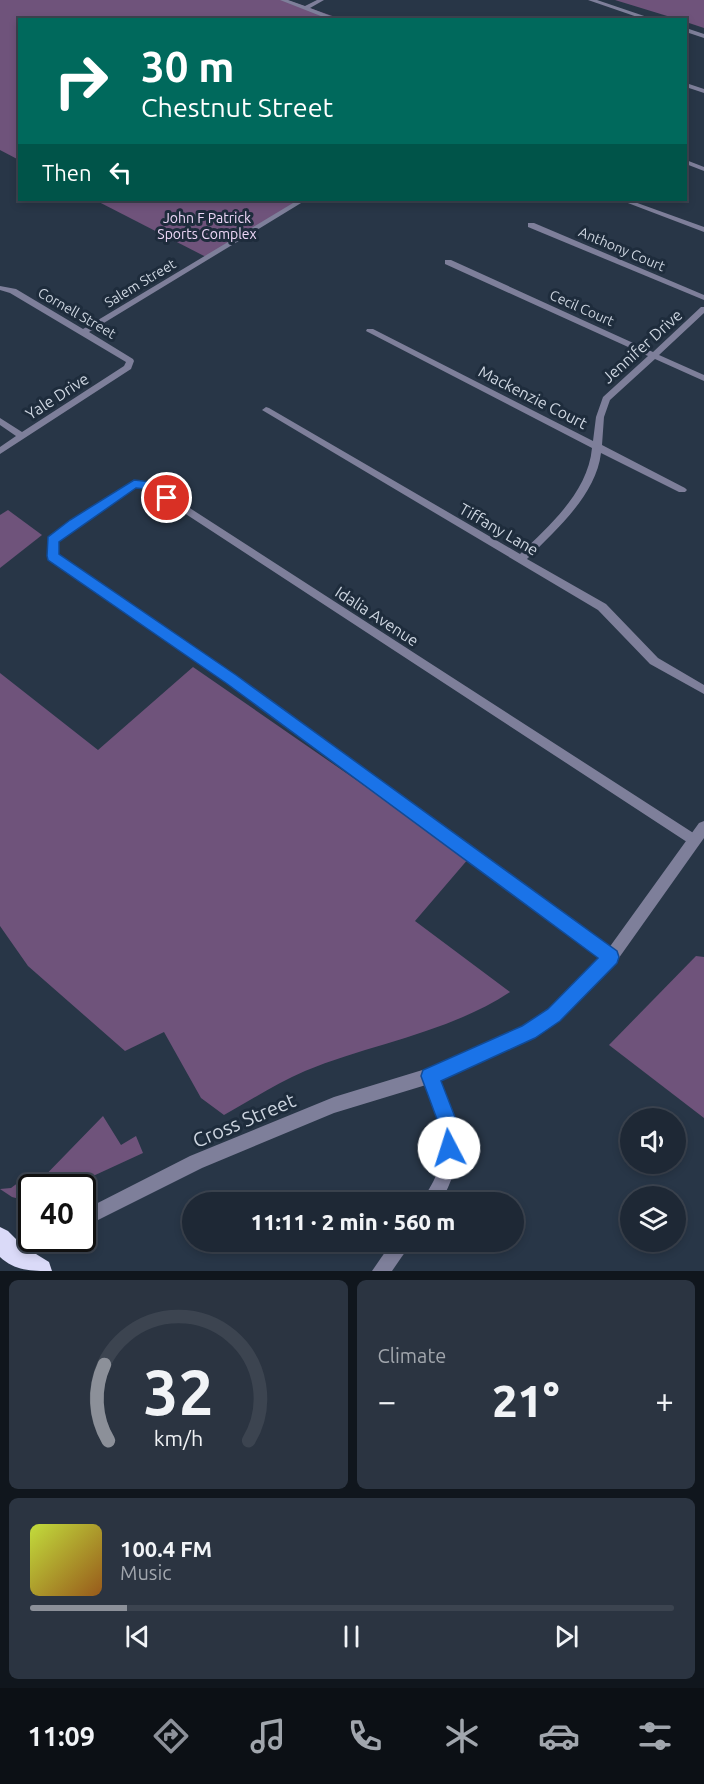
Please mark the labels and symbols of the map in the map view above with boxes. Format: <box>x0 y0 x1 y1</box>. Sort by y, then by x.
park label: John F Patrick Sports Complex <box>157 210 257 242</box>
street label: Anthony Court <box>576 224 668 275</box>
street label: Salem Street <box>101 255 179 311</box>
street label: Cornell Street <box>35 284 119 342</box>
street label: Cecil Court <box>547 287 617 329</box>
street label: Jennifer Drive <box>598 305 686 387</box>
street label: Mackenzie Court <box>476 362 591 433</box>
street label: Yale Drive <box>22 369 92 423</box>
pin <box>141 472 192 523</box>
street label: Tiffany Lane <box>456 499 542 559</box>
street label: Idalia Avenue <box>332 582 422 650</box>
street label: Cross Street <box>189 1088 299 1152</box>
position arrow <box>417 1116 481 1180</box>
speed limit sign: 40 <box>18 1174 96 1252</box>

